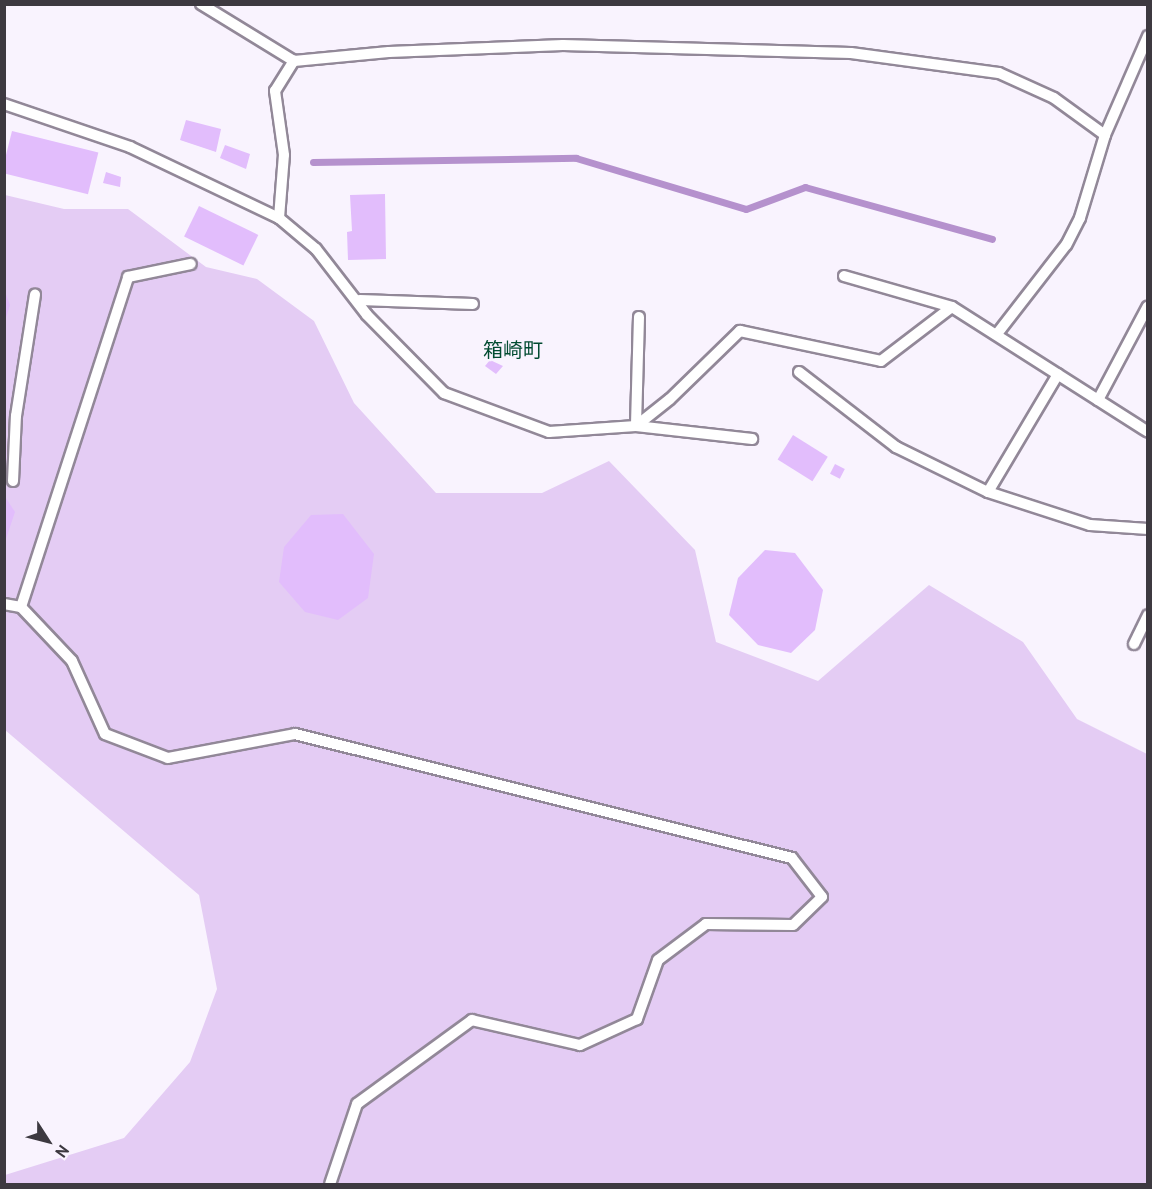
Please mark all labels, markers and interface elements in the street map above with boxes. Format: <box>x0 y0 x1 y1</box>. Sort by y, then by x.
district label: 箱崎町 <box>483 338 543 362</box>
north arrow <box>18 1111 78 1171</box>
text: N <box>51 1141 74 1162</box>

